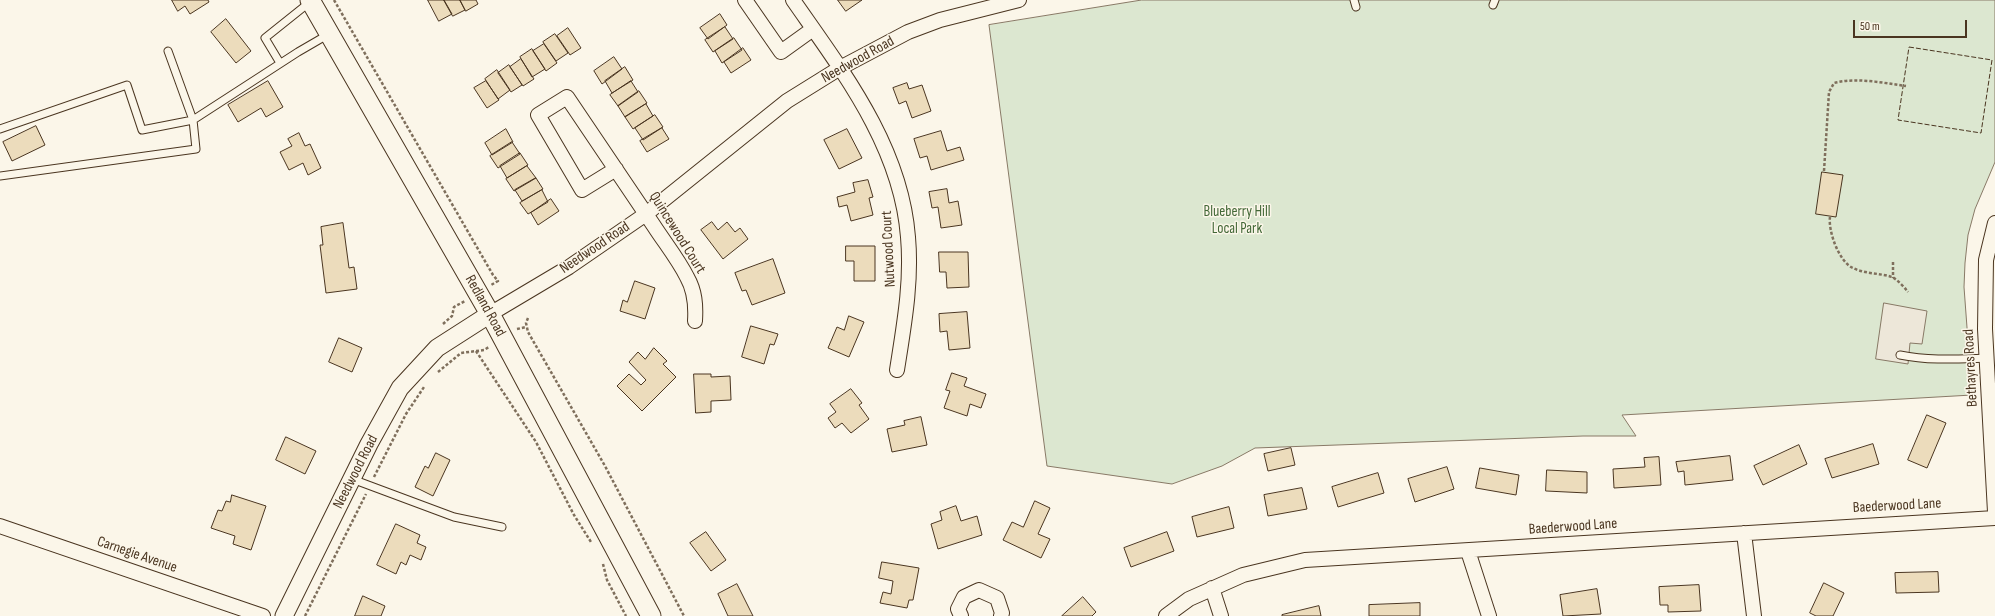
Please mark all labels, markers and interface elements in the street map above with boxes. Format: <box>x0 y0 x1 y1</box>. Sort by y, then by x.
scale bar <box>1855 12 1969 38</box>
text: 50 m <box>1860 19 1880 34</box>
street label: Needwood Road <box>818 33 898 87</box>
street label: Quincewood Court <box>645 189 709 277</box>
park label: Blueberry Hill Local Park <box>1204 203 1270 238</box>
street label: Nutwood Court <box>878 210 900 288</box>
street label: Needwood Road <box>557 218 633 278</box>
street label: Redland Road <box>461 272 509 340</box>
street label: Bethayres Road <box>1960 329 1982 407</box>
street label: Needwood Road <box>330 432 382 512</box>
street label: Baederwood Lane <box>1852 495 1942 517</box>
street label: Baederwood Lane <box>1528 515 1618 539</box>
street label: Carnegie Avenue <box>95 533 179 577</box>

